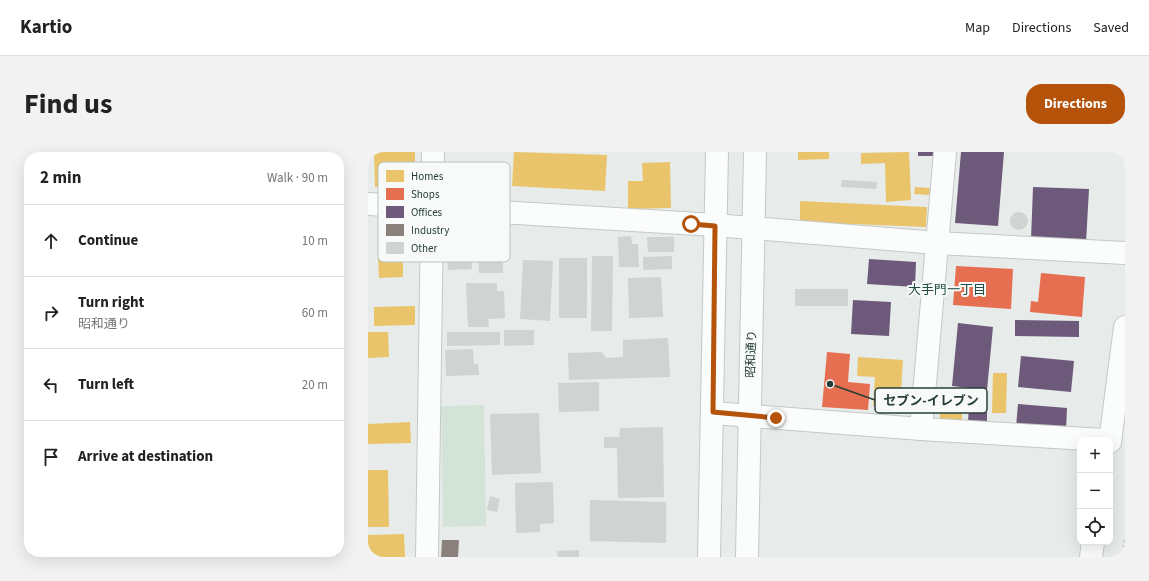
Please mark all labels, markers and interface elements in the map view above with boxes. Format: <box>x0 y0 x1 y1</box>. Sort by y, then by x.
text: Kartio <box>20 14 72 41</box>
text: Map <box>965 18 990 38</box>
text: Directions <box>1012 18 1071 38</box>
text: Saved <box>1093 18 1129 38</box>
text: Find us <box>24 84 112 124</box>
button: Directions <box>1026 84 1125 124</box>
legend <box>378 162 510 262</box>
text: 2 min <box>40 166 81 190</box>
text: Walk · 90 m <box>267 169 328 187</box>
text: Homes <box>411 169 444 184</box>
text: Shops <box>411 187 440 202</box>
text: Offices <box>411 205 443 220</box>
route start <box>682 215 700 233</box>
text: Industry <box>411 223 449 238</box>
icon: ahead <box>40 230 62 252</box>
text: Continue <box>78 230 138 251</box>
text: 10 m <box>302 232 328 250</box>
text: Other <box>411 241 437 256</box>
district label: 大手門一丁目 <box>908 281 986 299</box>
text: Turn right <box>78 292 144 313</box>
icon: right <box>40 302 62 324</box>
text: 60 m <box>302 304 328 322</box>
text: 昭和通り <box>78 315 130 333</box>
street label: 昭和通り <box>742 330 761 378</box>
icon: left <box>40 374 62 396</box>
text: Turn left <box>78 374 134 395</box>
text: 20 m <box>302 376 328 394</box>
callout: セブン-イレブン <box>875 388 987 413</box>
text: セブン-イレブン <box>883 392 979 410</box>
route end <box>767 409 785 427</box>
map controls <box>1077 437 1113 545</box>
button: + <box>1077 437 1113 473</box>
icon: arrive <box>40 446 62 468</box>
text: Arrive at destination <box>78 446 213 467</box>
button: − <box>1077 473 1113 509</box>
button: locate <box>1077 509 1113 545</box>

